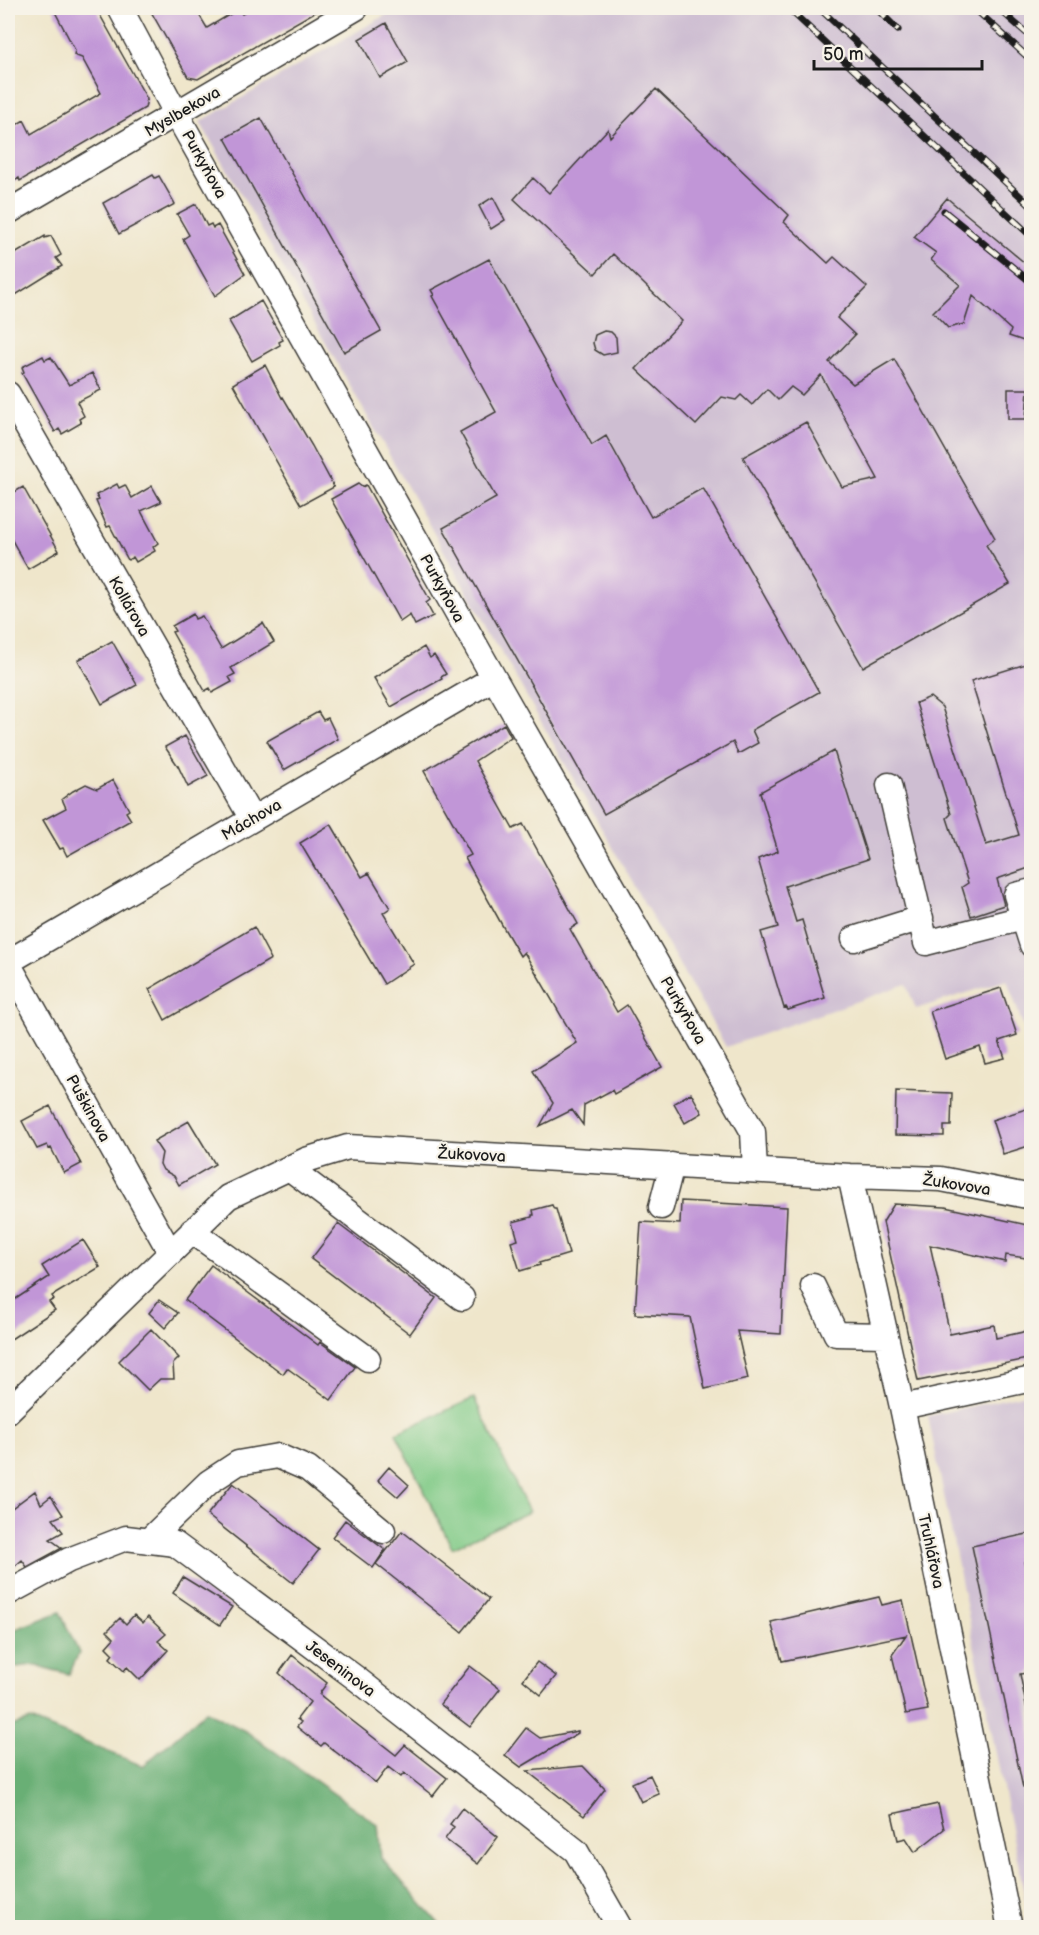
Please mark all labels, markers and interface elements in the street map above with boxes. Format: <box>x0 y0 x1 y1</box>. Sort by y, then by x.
scale bar <box>814 33 982 71</box>
text: 50 m <box>823 44 864 65</box>
street label: Myslbekova <box>142 83 224 142</box>
street label: Purkyňova <box>177 127 230 202</box>
street label: Purkyňova <box>415 551 468 626</box>
street label: Kollárova <box>104 573 154 640</box>
street label: Máchova <box>219 796 285 845</box>
street label: Purkyňova <box>656 973 710 1048</box>
street label: Puškinova <box>61 1072 114 1146</box>
street label: Žukovova <box>436 1142 506 1167</box>
street label: Žukovova <box>921 1169 992 1200</box>
street label: Truhlářova <box>913 1512 948 1590</box>
street label: Jeseninova <box>302 1637 379 1702</box>

